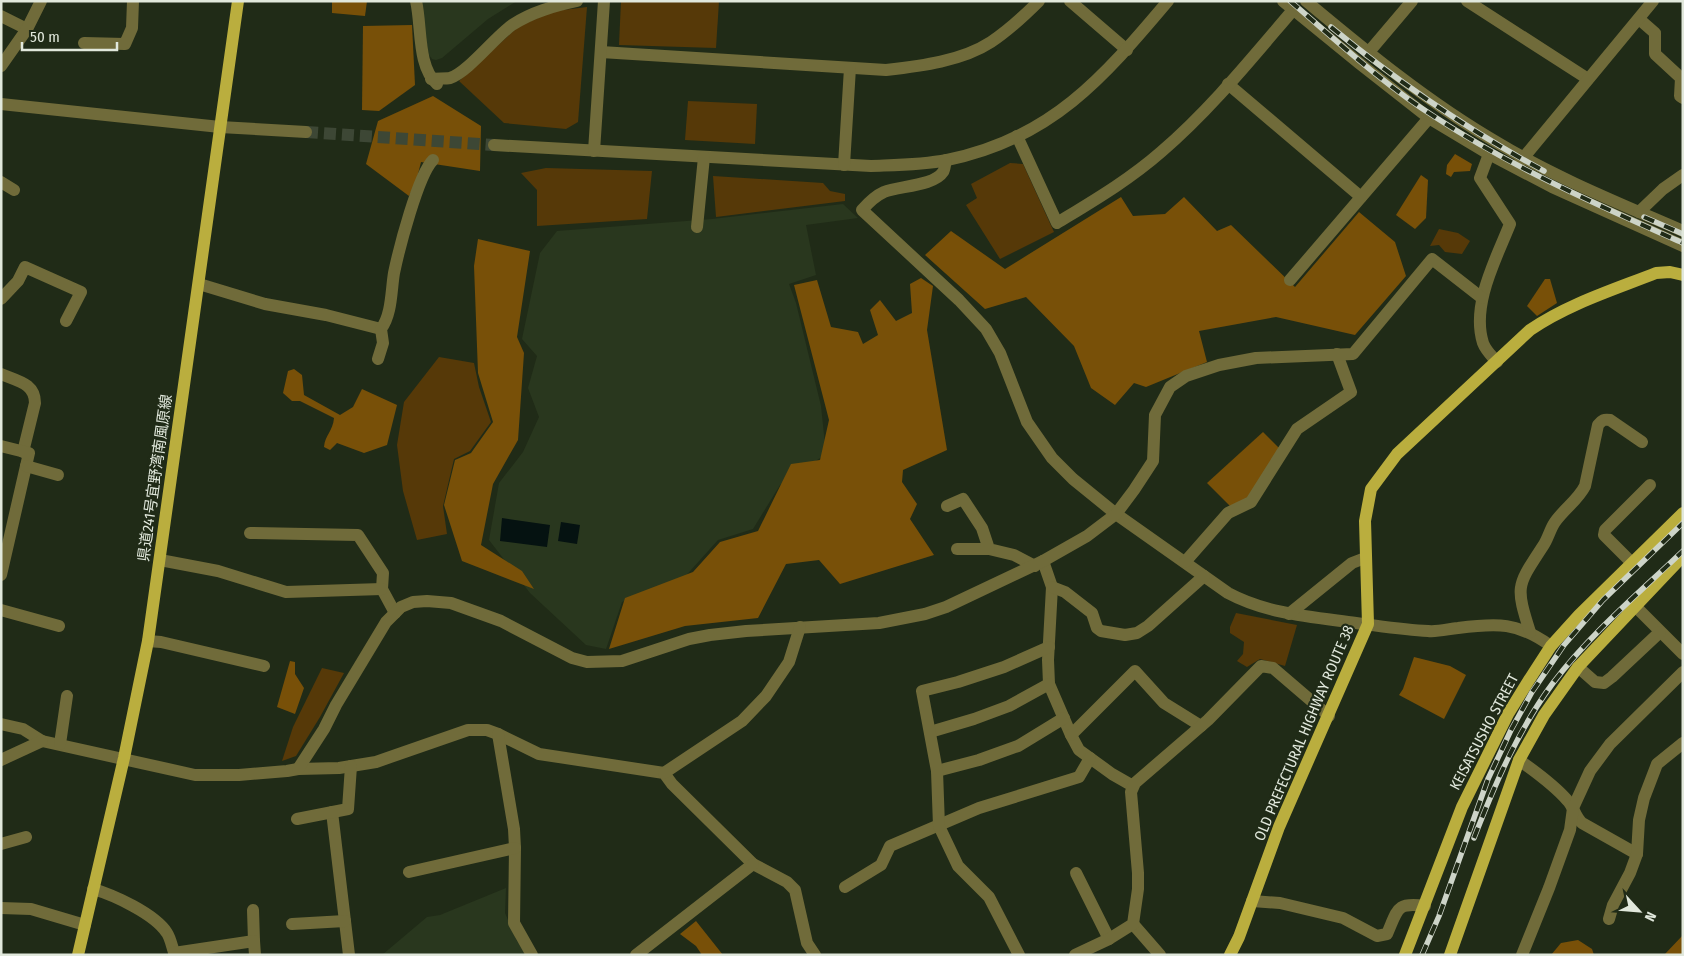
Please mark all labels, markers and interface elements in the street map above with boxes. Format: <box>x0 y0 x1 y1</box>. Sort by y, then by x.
scale bar <box>22 20 118 52</box>
text: 50 m <box>30 28 60 46</box>
street label: 県道241号宜野湾南風原線 <box>134 393 176 563</box>
street label: OLD PREFECTURAL HIGHWAY ROUTE 38 <box>1250 623 1358 843</box>
street label: KEISATSUSHO STREET <box>1446 671 1522 793</box>
north arrow <box>1614 886 1664 936</box>
text: N <box>1641 909 1660 924</box>

